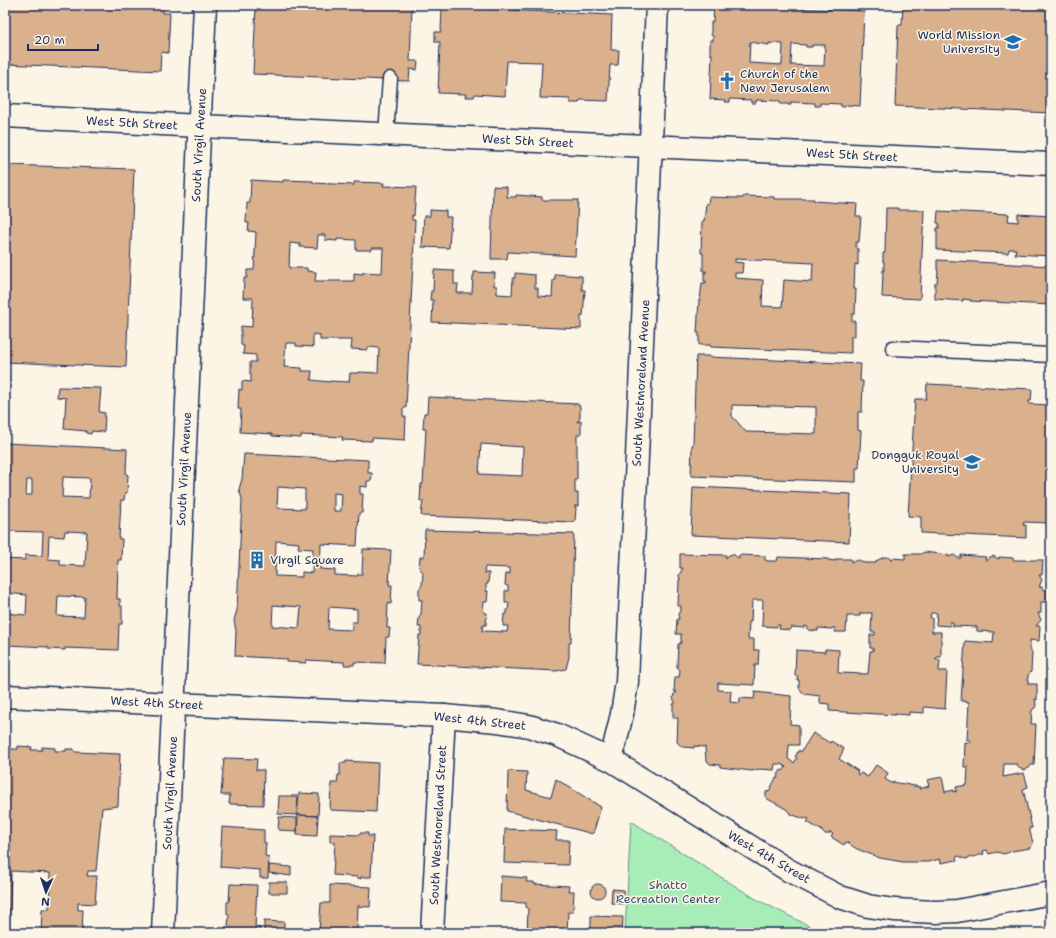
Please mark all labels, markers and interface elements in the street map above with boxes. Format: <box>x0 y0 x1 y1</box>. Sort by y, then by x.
scale bar <box>28 26 98 52</box>
place label: World Mission University <box>917 27 1000 57</box>
text: 20 m <box>34 32 65 48</box>
school or university icon: World Mission University <box>1003 32 1023 52</box>
place label: Church of the New Jerusalem <box>740 66 830 96</box>
church icon: Church of the New Jerusalem <box>717 71 737 91</box>
street label: South Virgil Avenue <box>188 87 210 203</box>
street label: West 5th Street <box>86 113 178 133</box>
street label: West 5th Street <box>482 131 574 151</box>
street label: West 5th Street <box>806 145 898 165</box>
street label: South Westmoreland Avenue <box>629 299 653 467</box>
street label: South Virgil Avenue <box>173 411 195 527</box>
place label: Dongguk Royal University <box>871 447 959 477</box>
school or university icon: Dongguk Royal University <box>962 452 982 472</box>
building icon: Virgil Square <box>247 550 267 570</box>
place label: Virgil Square <box>270 552 344 568</box>
street label: West 4th Street <box>110 693 204 713</box>
street label: West 4th Street <box>433 708 527 734</box>
street label: South Virgil Avenue <box>159 735 181 851</box>
street label: South Westmoreland Street <box>426 745 450 905</box>
street label: West 4th Street <box>725 827 813 887</box>
north arrow <box>26 872 66 912</box>
park label: Shatto Recreation Center <box>616 877 721 907</box>
text: N <box>40 894 50 909</box>

